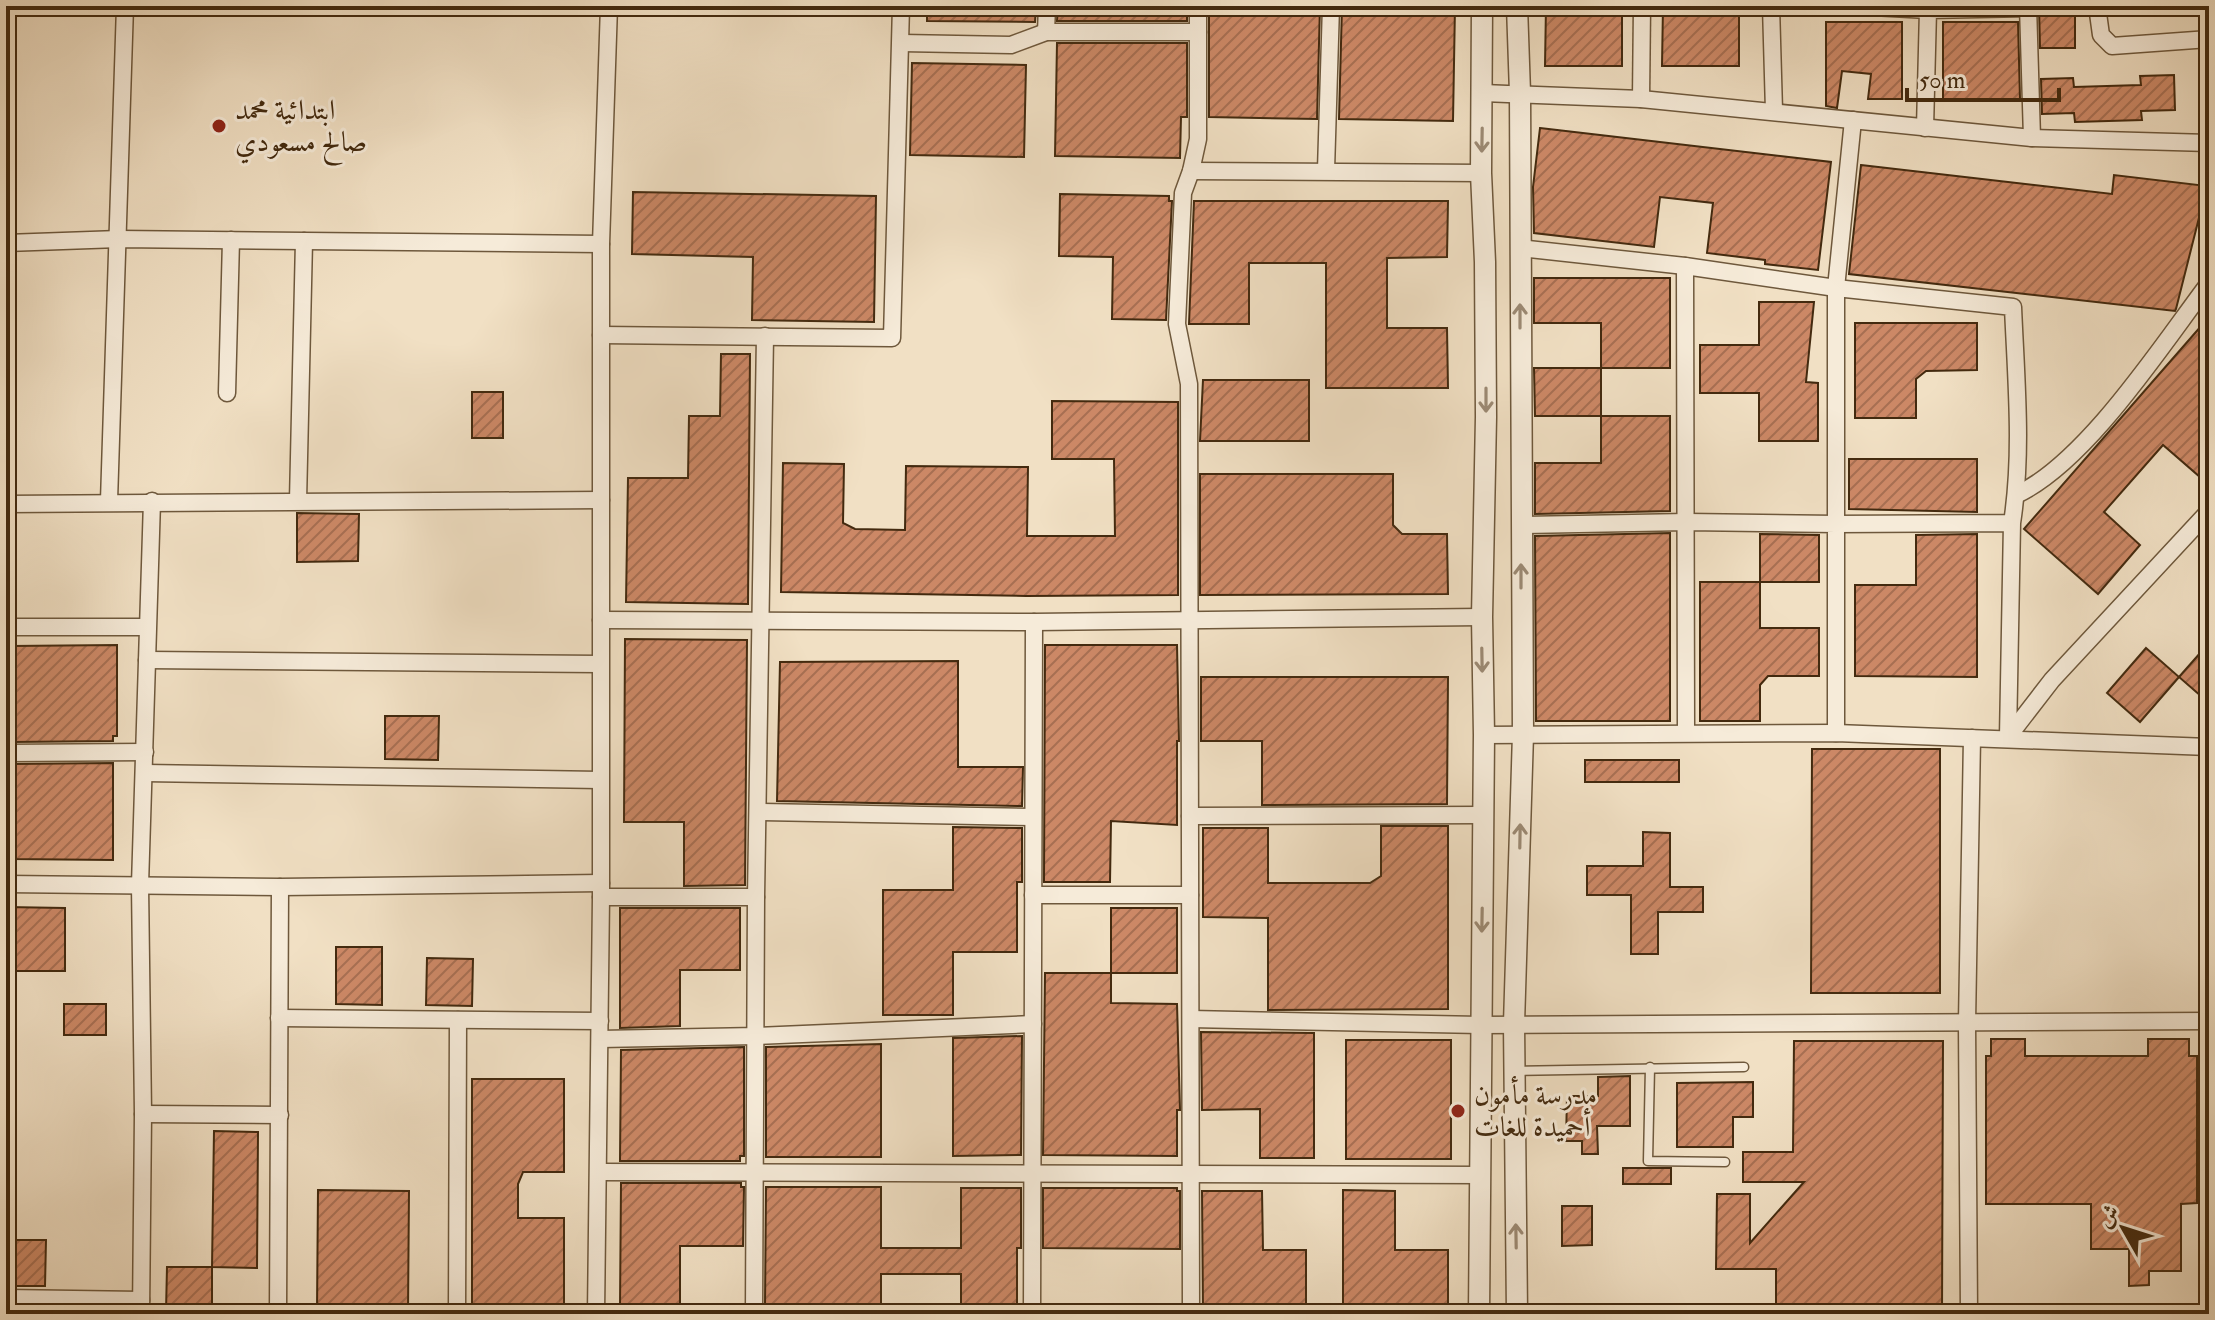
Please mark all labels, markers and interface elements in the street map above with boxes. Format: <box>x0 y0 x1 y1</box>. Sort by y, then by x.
scale bar <box>1907 52 2059 102</box>
text: 50 m <box>1919 65 1966 96</box>
place label: ابتدائية محمد صالح مسعودي <box>235 93 367 166</box>
marker: ابتدائية محمد صالح مسعودي <box>210 117 228 135</box>
one-way arrow <box>1475 126 1490 153</box>
one-way arrow <box>1512 303 1528 330</box>
one-way arrow <box>1478 386 1494 413</box>
one-way arrow <box>1514 563 1529 590</box>
one-way arrow <box>1475 646 1490 673</box>
one-way arrow <box>1513 823 1528 850</box>
one-way arrow <box>1474 906 1489 933</box>
place label: مدرسة مأمون أحميدة للغات <box>1474 1075 1597 1145</box>
marker: مدرسة مأمون أحميدة للغات <box>1449 1102 1467 1120</box>
north arrow <box>2083 1188 2163 1268</box>
text: ش <box>2090 1199 2126 1233</box>
one-way arrow <box>1508 1223 1524 1250</box>

